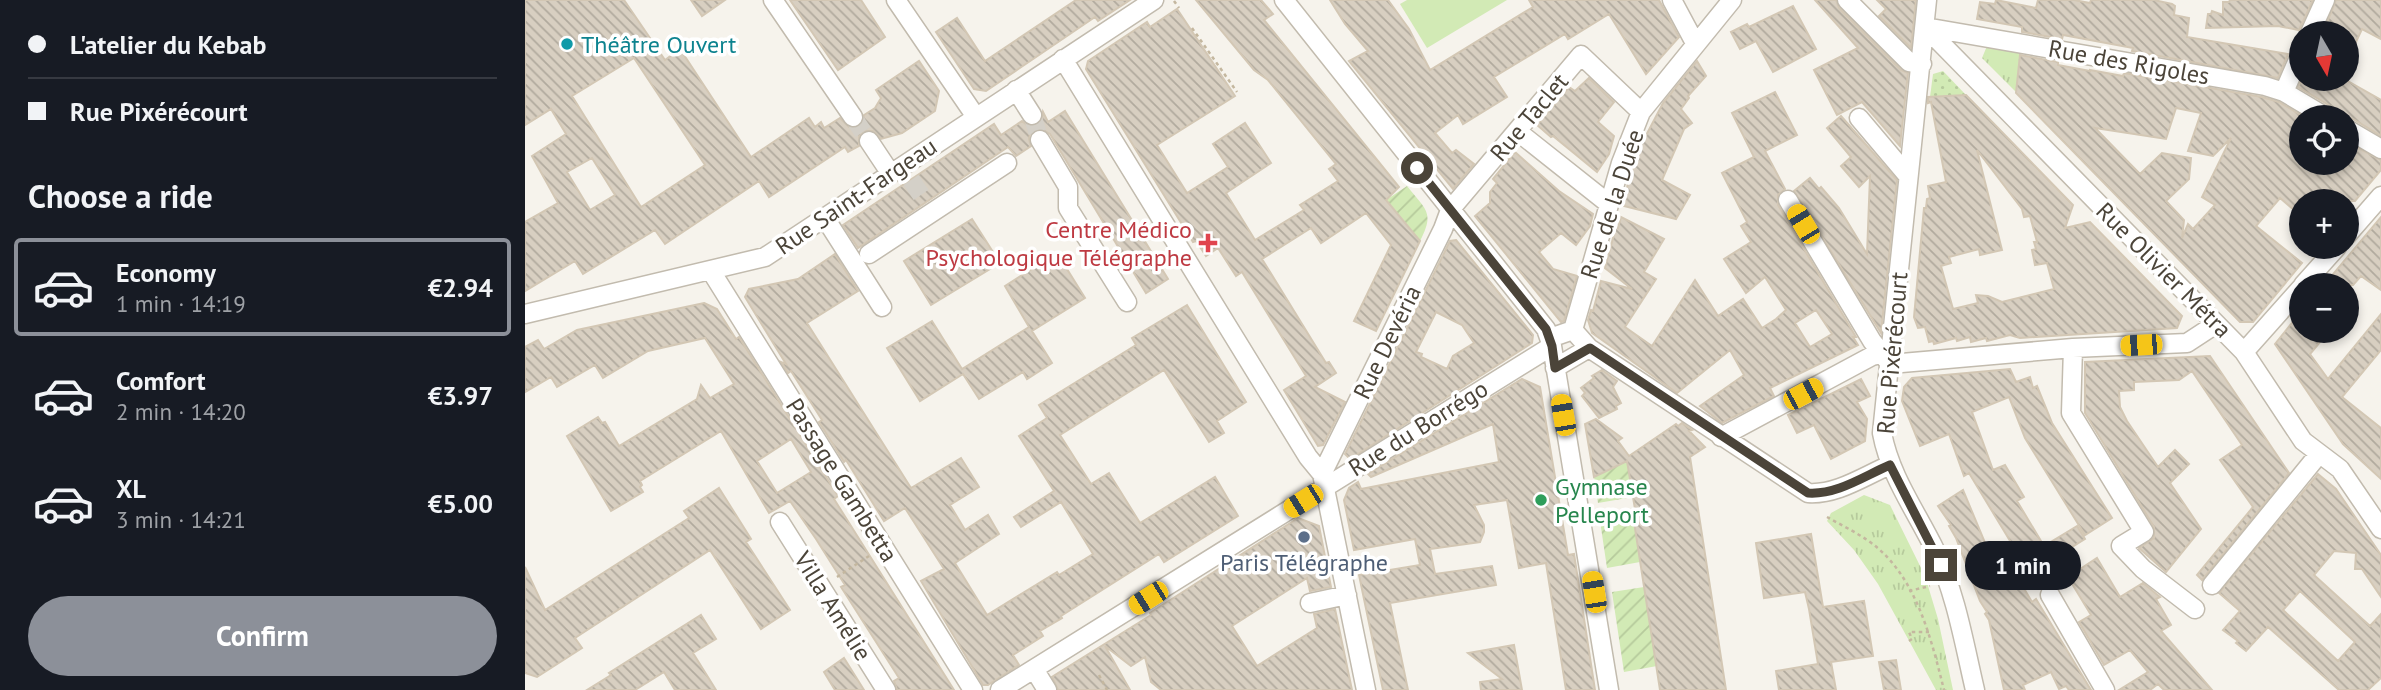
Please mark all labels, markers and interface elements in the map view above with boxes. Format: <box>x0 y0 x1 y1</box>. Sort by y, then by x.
north arrow <box>2289 21 2359 91</box>
map controls <box>2289 21 2359 343</box>
text: L'atelier du Kebab <box>70 28 266 61</box>
place label: Théâtre Ouvert <box>581 29 736 60</box>
street label: Rue des Rigoles <box>2046 33 2212 91</box>
marker: Théâtre Ouvert <box>559 36 575 52</box>
street label: Rue Taclet <box>1483 67 1575 167</box>
text: Rue Pixérécourt <box>70 95 247 128</box>
button: locate <box>2289 105 2359 175</box>
street label: Rue de la Duée <box>1573 125 1651 283</box>
street label: Rue Saint-Fargeau <box>769 131 943 261</box>
route start <box>1401 152 1433 184</box>
text: Choose a ride <box>28 175 213 217</box>
button: + <box>2289 189 2359 259</box>
street label: Rue Olivier Métra <box>2090 196 2238 344</box>
car <box>1784 201 1823 247</box>
place label: Centre Médico Psychologique Télégraphe <box>926 214 1192 273</box>
marker: Centre Médico Psychologique Télégraphe <box>1198 233 1218 253</box>
icon: car <box>32 256 95 319</box>
text: Economy <box>116 256 216 289</box>
text: €2.94 <box>428 271 493 304</box>
street label: Rue Pixérécourt <box>1869 271 1915 435</box>
button: − <box>2289 273 2359 343</box>
street label: Rue Devéria <box>1346 280 1428 404</box>
text: 1 min · 14:19 <box>116 289 246 318</box>
car <box>2120 333 2163 357</box>
icon: car <box>32 364 95 427</box>
text: Comfort <box>116 364 206 397</box>
street label: Rue du Borrégo <box>1342 373 1494 483</box>
car <box>1780 375 1827 413</box>
text: €3.97 <box>428 379 493 412</box>
street label: Passage Gambetta <box>779 392 905 568</box>
car <box>1550 392 1577 438</box>
text: 2 min · 14:20 <box>116 397 246 426</box>
place label: Gymnase Pelleport <box>1555 471 1649 530</box>
icon: car <box>32 472 95 535</box>
text: XL <box>116 472 146 505</box>
car <box>1280 481 1327 521</box>
text: €5.00 <box>428 487 493 520</box>
marker: Gymnase Pelleport <box>1533 492 1549 508</box>
text: 3 min · 14:21 <box>116 505 246 534</box>
marker: Paris Télégraphe <box>1296 529 1312 545</box>
callout: 1 min <box>1965 540 2081 590</box>
street label: Villa Amélie <box>787 545 879 666</box>
place label: Paris Télégraphe <box>1220 547 1388 578</box>
route end <box>1925 549 1957 581</box>
text: 1 min <box>1995 551 2051 580</box>
car <box>1581 570 1608 614</box>
car <box>1125 578 1172 618</box>
button: Confirm <box>28 596 497 676</box>

